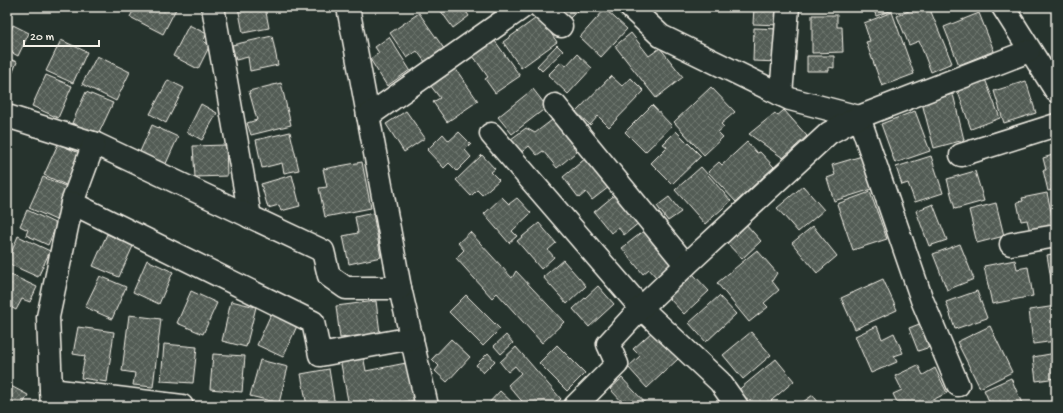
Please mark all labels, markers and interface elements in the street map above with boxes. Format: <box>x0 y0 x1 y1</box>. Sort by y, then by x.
scale bar <box>24 22 99 48</box>
text: 20 m <box>30 31 55 45</box>

